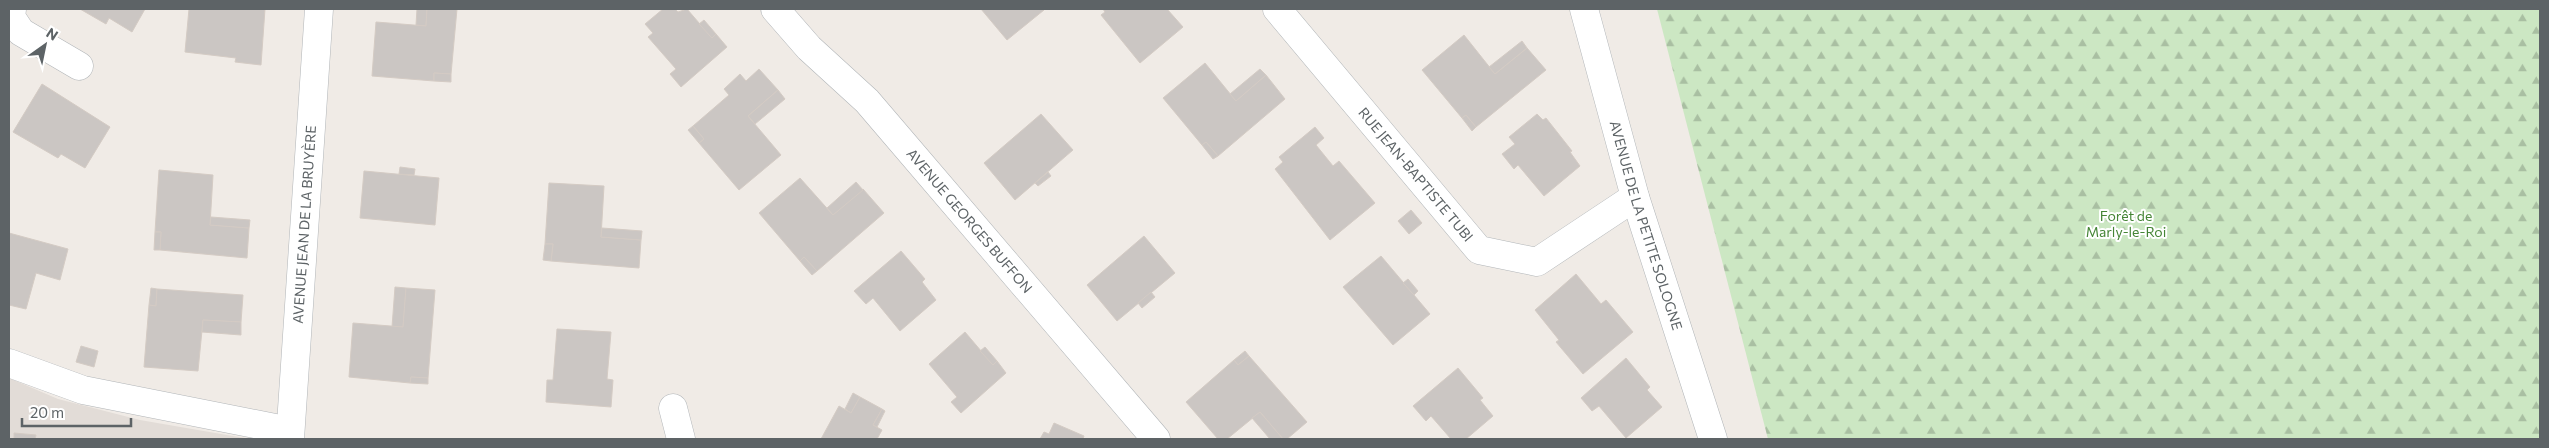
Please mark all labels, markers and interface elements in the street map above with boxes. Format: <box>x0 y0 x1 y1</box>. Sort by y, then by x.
north arrow <box>20 20 70 70</box>
text: N <box>43 24 61 44</box>
street label: RUE JEAN-BAPTISTE TUBI <box>1355 104 1477 245</box>
street label: AVENUE DE LA PETITE SOLOGNE <box>1607 119 1686 332</box>
street label: AVENUE JEAN DE LA BRUYÈRE <box>289 125 319 324</box>
street label: AVENUE GEORGES BUFFON <box>903 145 1036 296</box>
park label: Forêt de Marly-le-Roi <box>2086 207 2166 240</box>
scale bar <box>22 396 131 428</box>
text: 20 m <box>30 403 64 421</box>

